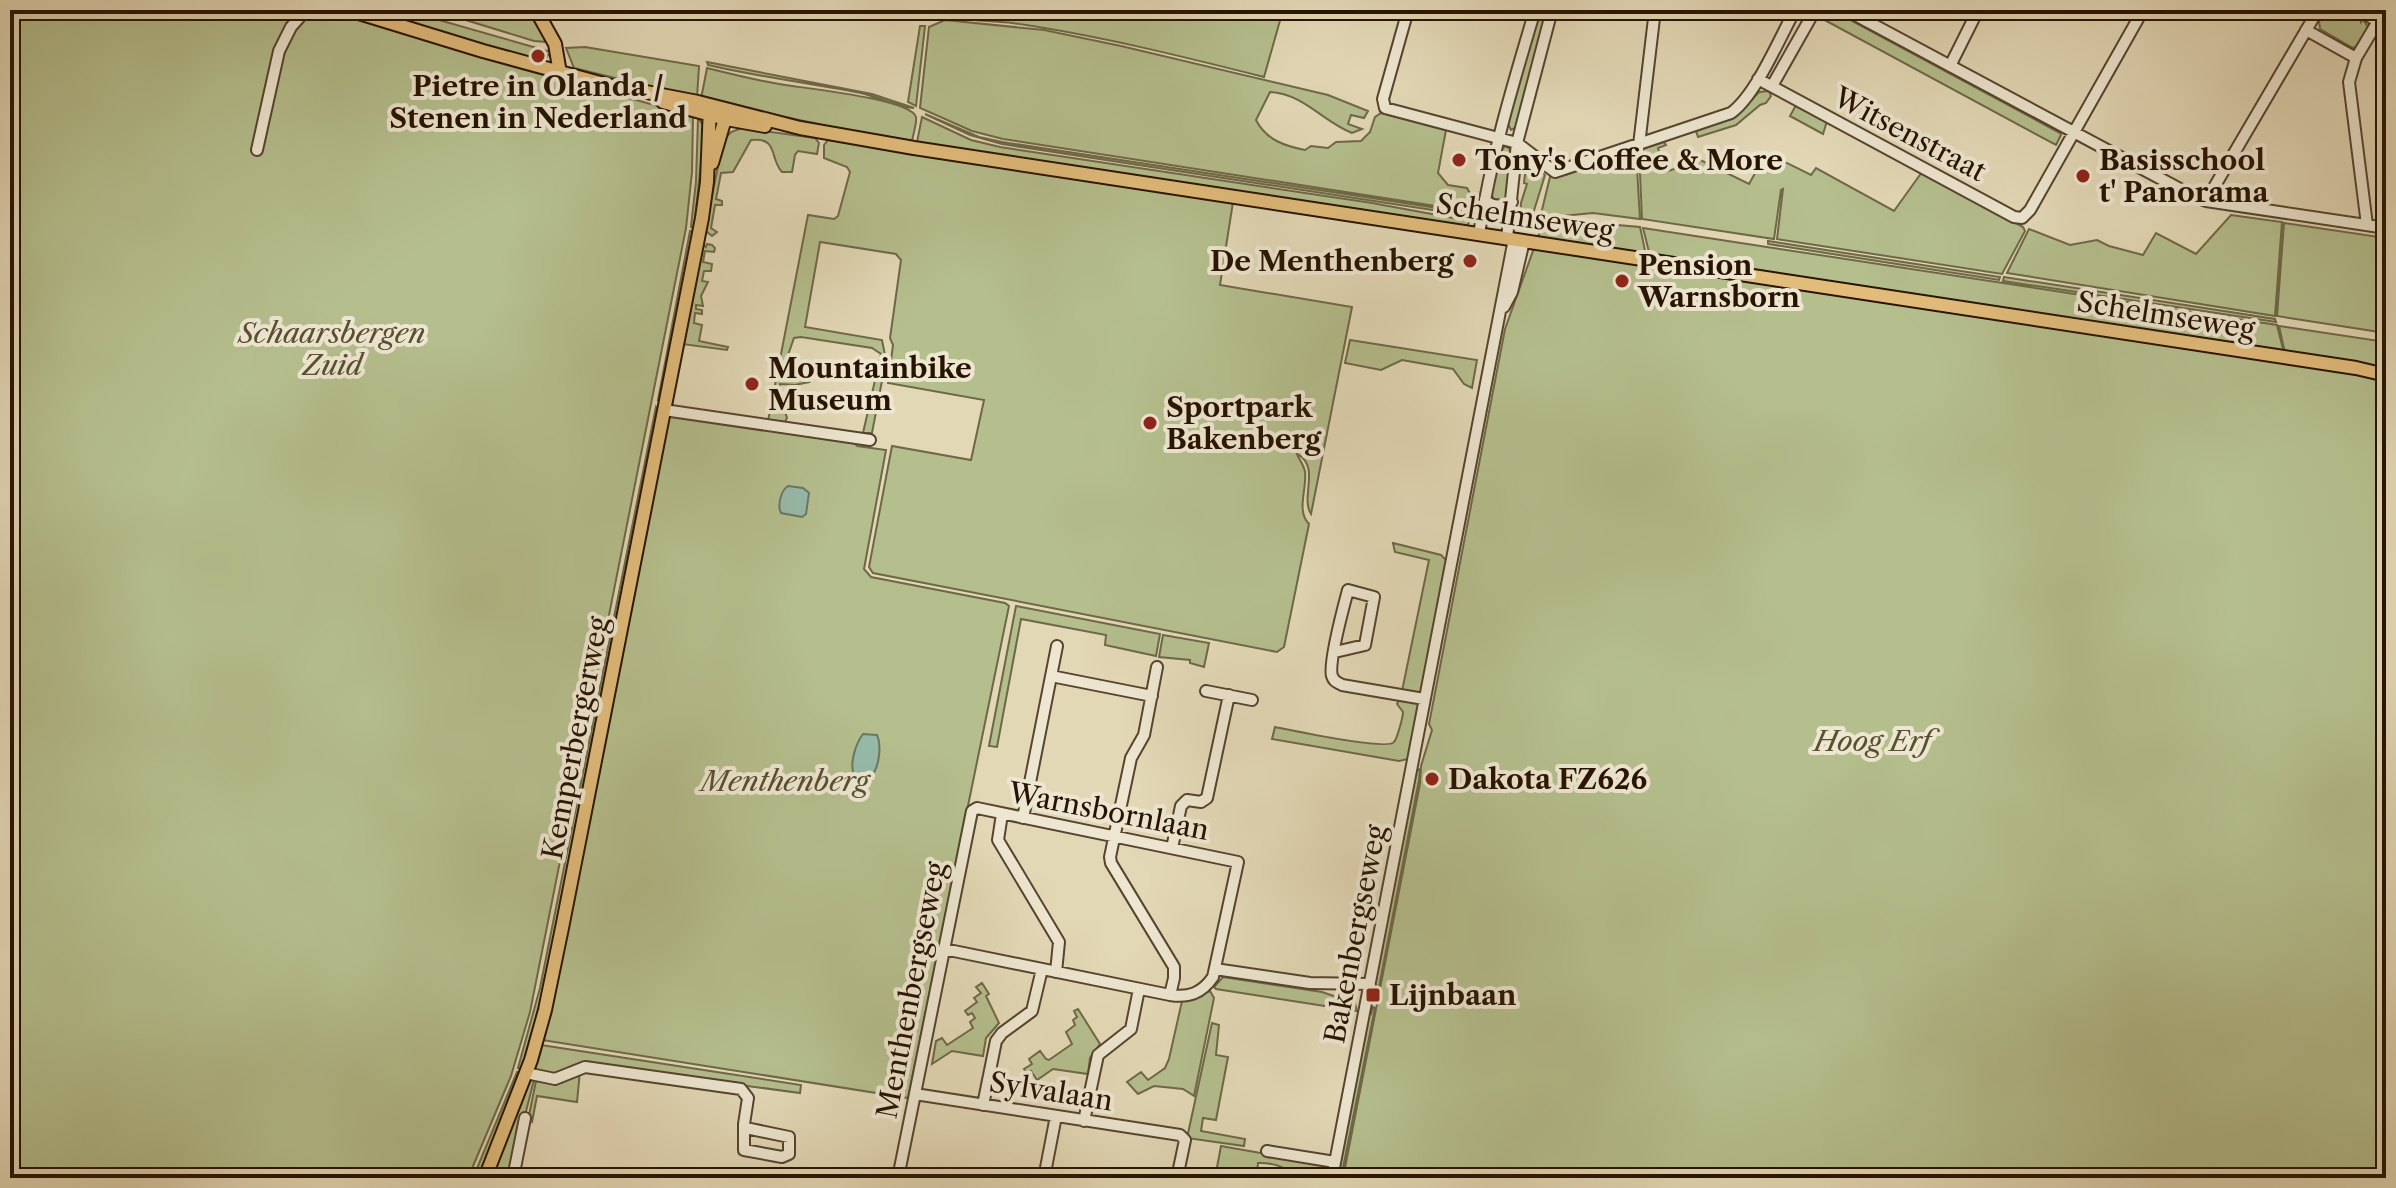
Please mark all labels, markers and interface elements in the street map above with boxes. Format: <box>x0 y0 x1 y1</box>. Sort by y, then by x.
marker: Pietre in Olanda / Stenen in Nederland <box>529 47 547 65</box>
place label: Pietre in Olanda / Stenen in Nederland <box>389 69 687 135</box>
street label: Witsenstraat <box>1827 79 1992 188</box>
place label: Tony's Coffee & More <box>1475 143 1783 177</box>
place label: Basisschool t' Panorama <box>2099 143 2269 209</box>
marker: Tony's Coffee & More <box>1450 151 1468 169</box>
marker: Basisschool t' Panorama <box>2074 167 2092 185</box>
street label: Schelmseweg <box>1434 186 1616 248</box>
place label: De Menthenberg <box>1210 244 1455 278</box>
place label: Pension Warnsborn <box>1637 248 1800 314</box>
marker: De Menthenberg <box>1461 252 1479 270</box>
marker: Pension Warnsborn <box>1613 272 1631 290</box>
street label: Schelmseweg <box>2075 284 2257 346</box>
park label: Schaarsbergen Zuid <box>237 316 425 382</box>
place label: Mountainbike Museum <box>768 351 972 417</box>
marker: Mountainbike Museum <box>743 375 761 393</box>
place label: Sportpark Bakenberg <box>1166 390 1322 456</box>
marker: Sportpark Bakenberg <box>1141 414 1159 432</box>
street label: Kemperbergerweg <box>535 613 615 862</box>
park label: Hoog Erf <box>1812 724 1940 758</box>
place label: Dakota FZ626 <box>1448 762 1647 796</box>
park label: Menthenberg <box>698 764 872 798</box>
marker: Dakota FZ626 <box>1423 770 1441 788</box>
street label: Warnsbornlaan <box>1005 775 1212 847</box>
street label: Bakenbergseweg <box>1317 822 1393 1046</box>
street label: Menthenbergseweg <box>869 859 953 1121</box>
place label: Lijnbaan <box>1389 978 1517 1012</box>
marker: Lijnbaan <box>1364 986 1382 1004</box>
street label: Sylvalaan <box>987 1064 1115 1118</box>

